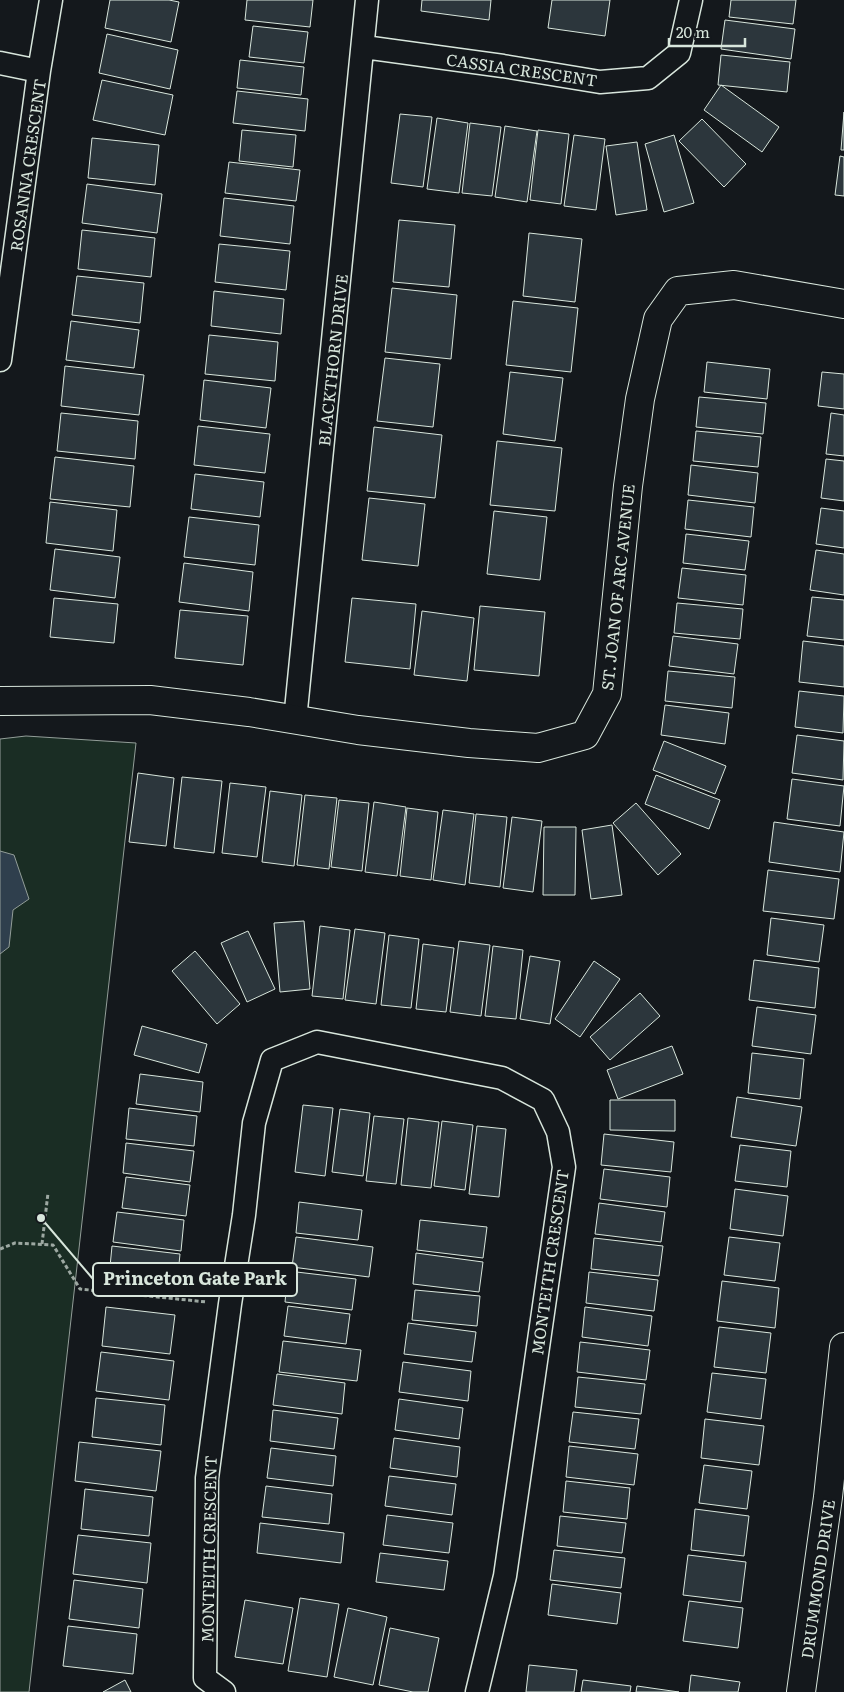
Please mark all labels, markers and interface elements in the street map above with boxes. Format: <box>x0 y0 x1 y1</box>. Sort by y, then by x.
scale bar <box>669 15 745 47</box>
text: 20 m <box>676 20 710 43</box>
street label: CASSIA CRESCENT <box>445 47 599 92</box>
street label: ROSANNA CRESCENT <box>3 77 51 253</box>
street label: BLACKTHORN DRIVE <box>311 273 353 447</box>
street label: ST. JOAN OF ARC AVENUE <box>594 483 640 691</box>
street label: MONTEITH CRESCENT <box>524 1167 574 1356</box>
callout: Princeton Gate Park <box>93 1263 297 1296</box>
text: Princeton Gate Park <box>103 1264 288 1291</box>
street label: MONTEITH CRESCENT <box>194 1455 222 1643</box>
street label: DRUMMOND DRIVE <box>794 1498 840 1660</box>

